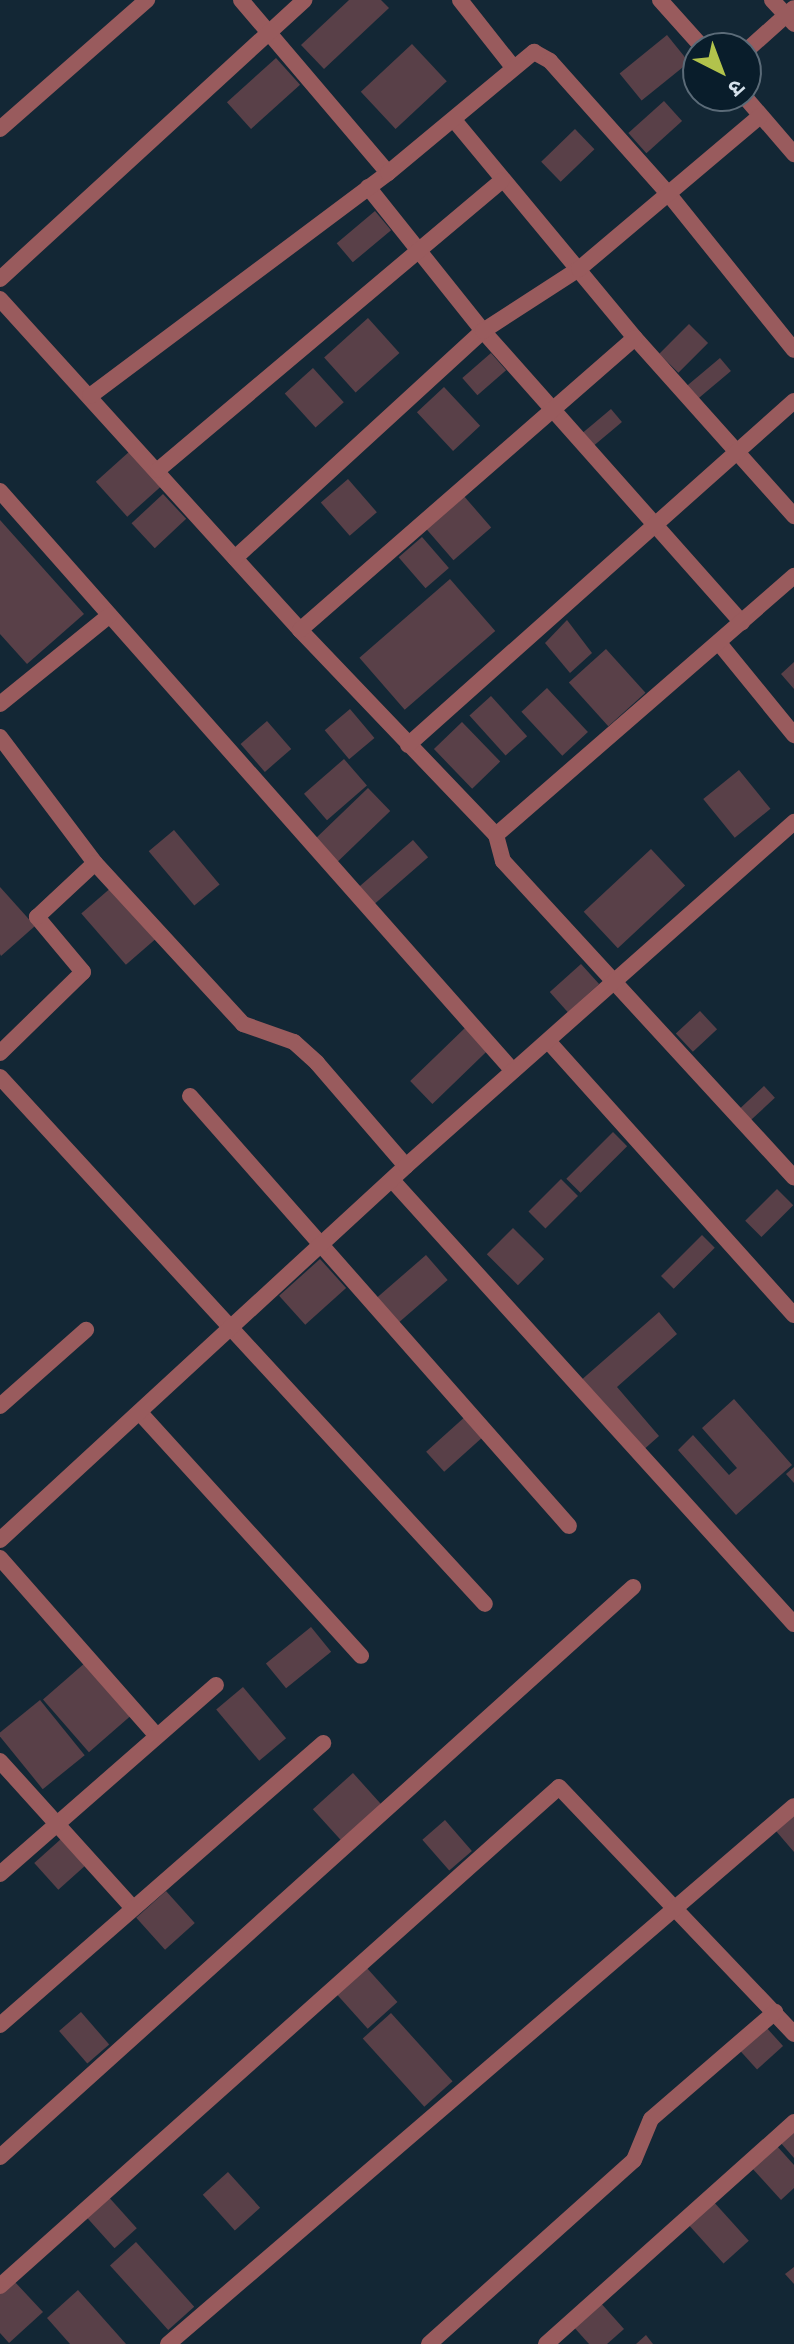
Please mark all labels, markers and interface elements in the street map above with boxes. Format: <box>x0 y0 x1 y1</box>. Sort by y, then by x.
north arrow <box>682 32 762 112</box>
text: उ <box>722 73 752 104</box>

